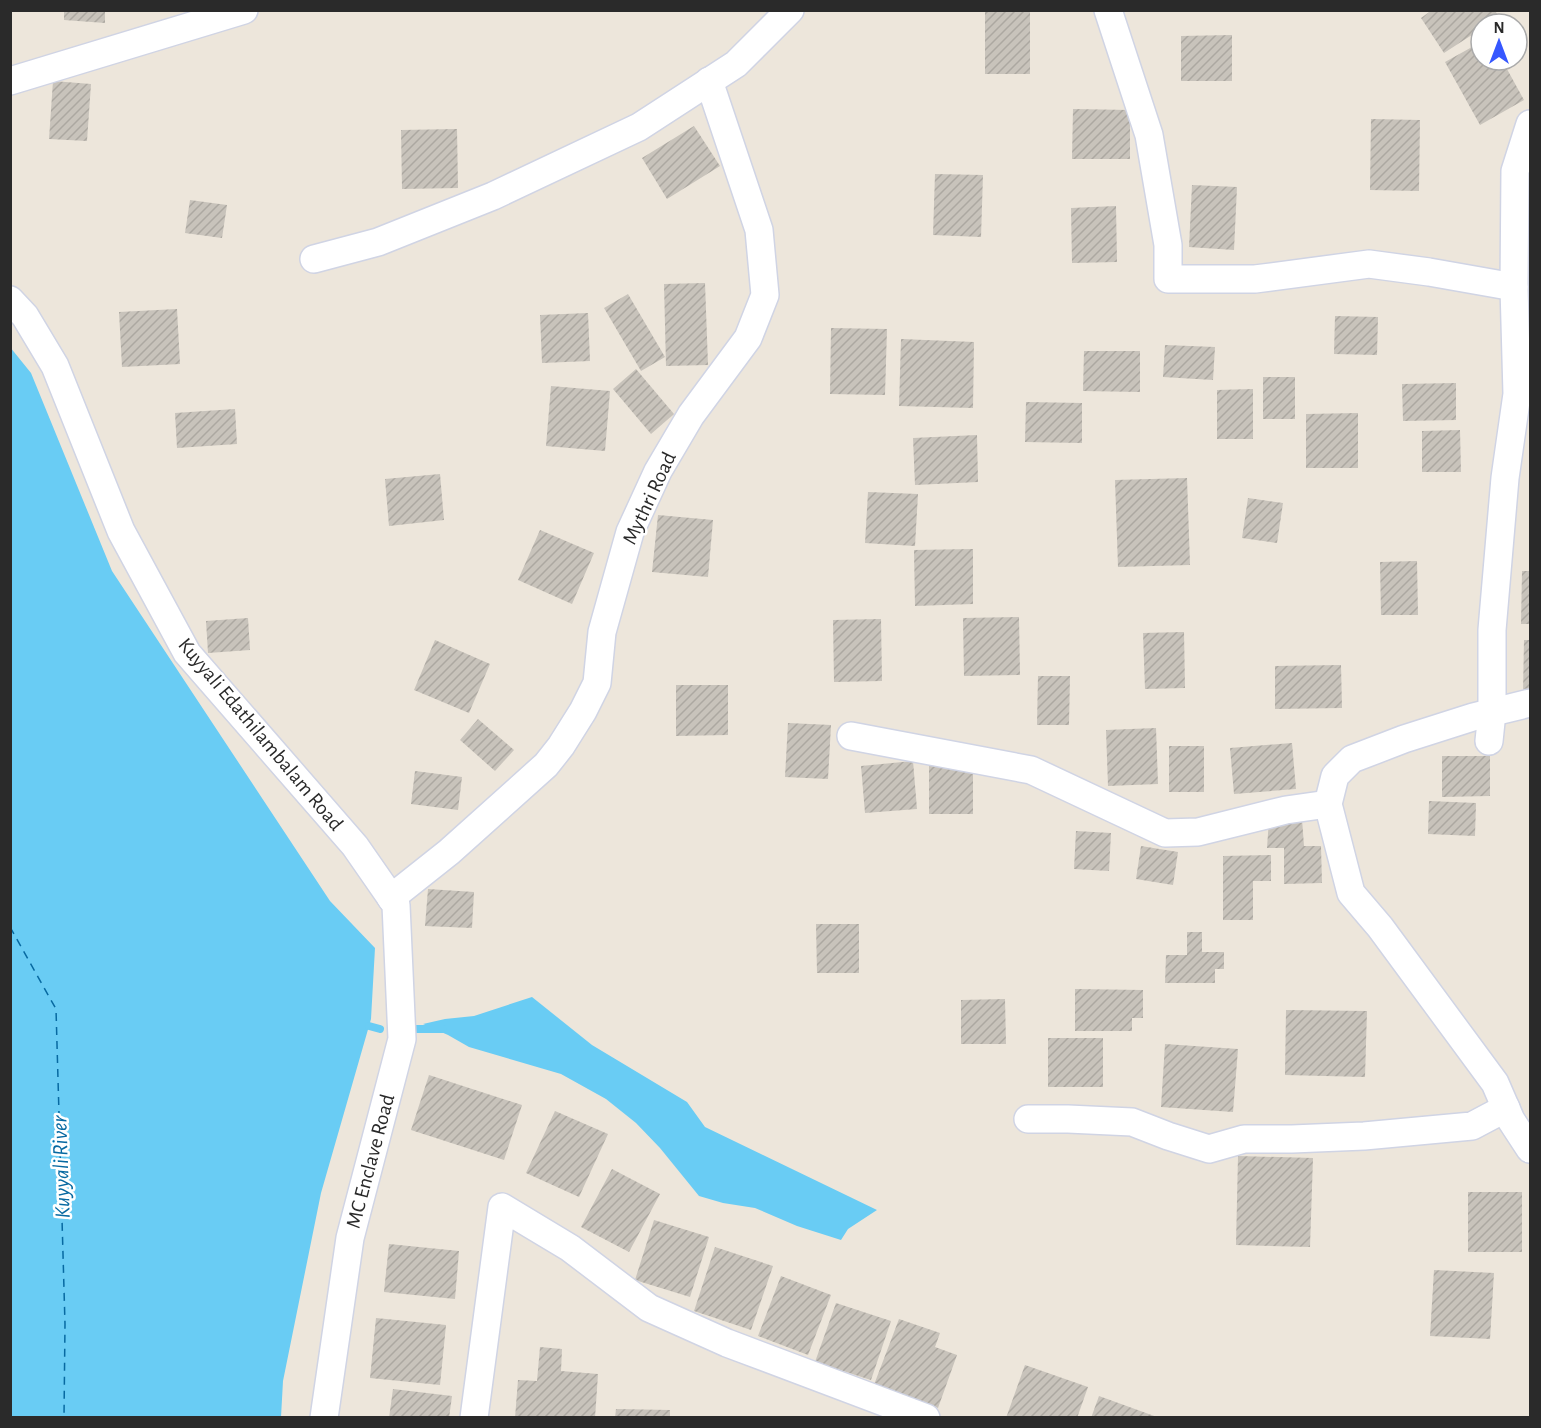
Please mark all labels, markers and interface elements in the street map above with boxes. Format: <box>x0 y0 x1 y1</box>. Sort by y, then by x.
north arrow <box>1469 12 1529 72</box>
text: N <box>1493 20 1505 36</box>
street label: Mythri Road <box>619 449 680 548</box>
street label: Kuyyali Edathilambalam Road <box>174 634 347 835</box>
street label: MC Enclave Road <box>342 1092 399 1230</box>
water label: Kuyyali River <box>48 1114 74 1219</box>

